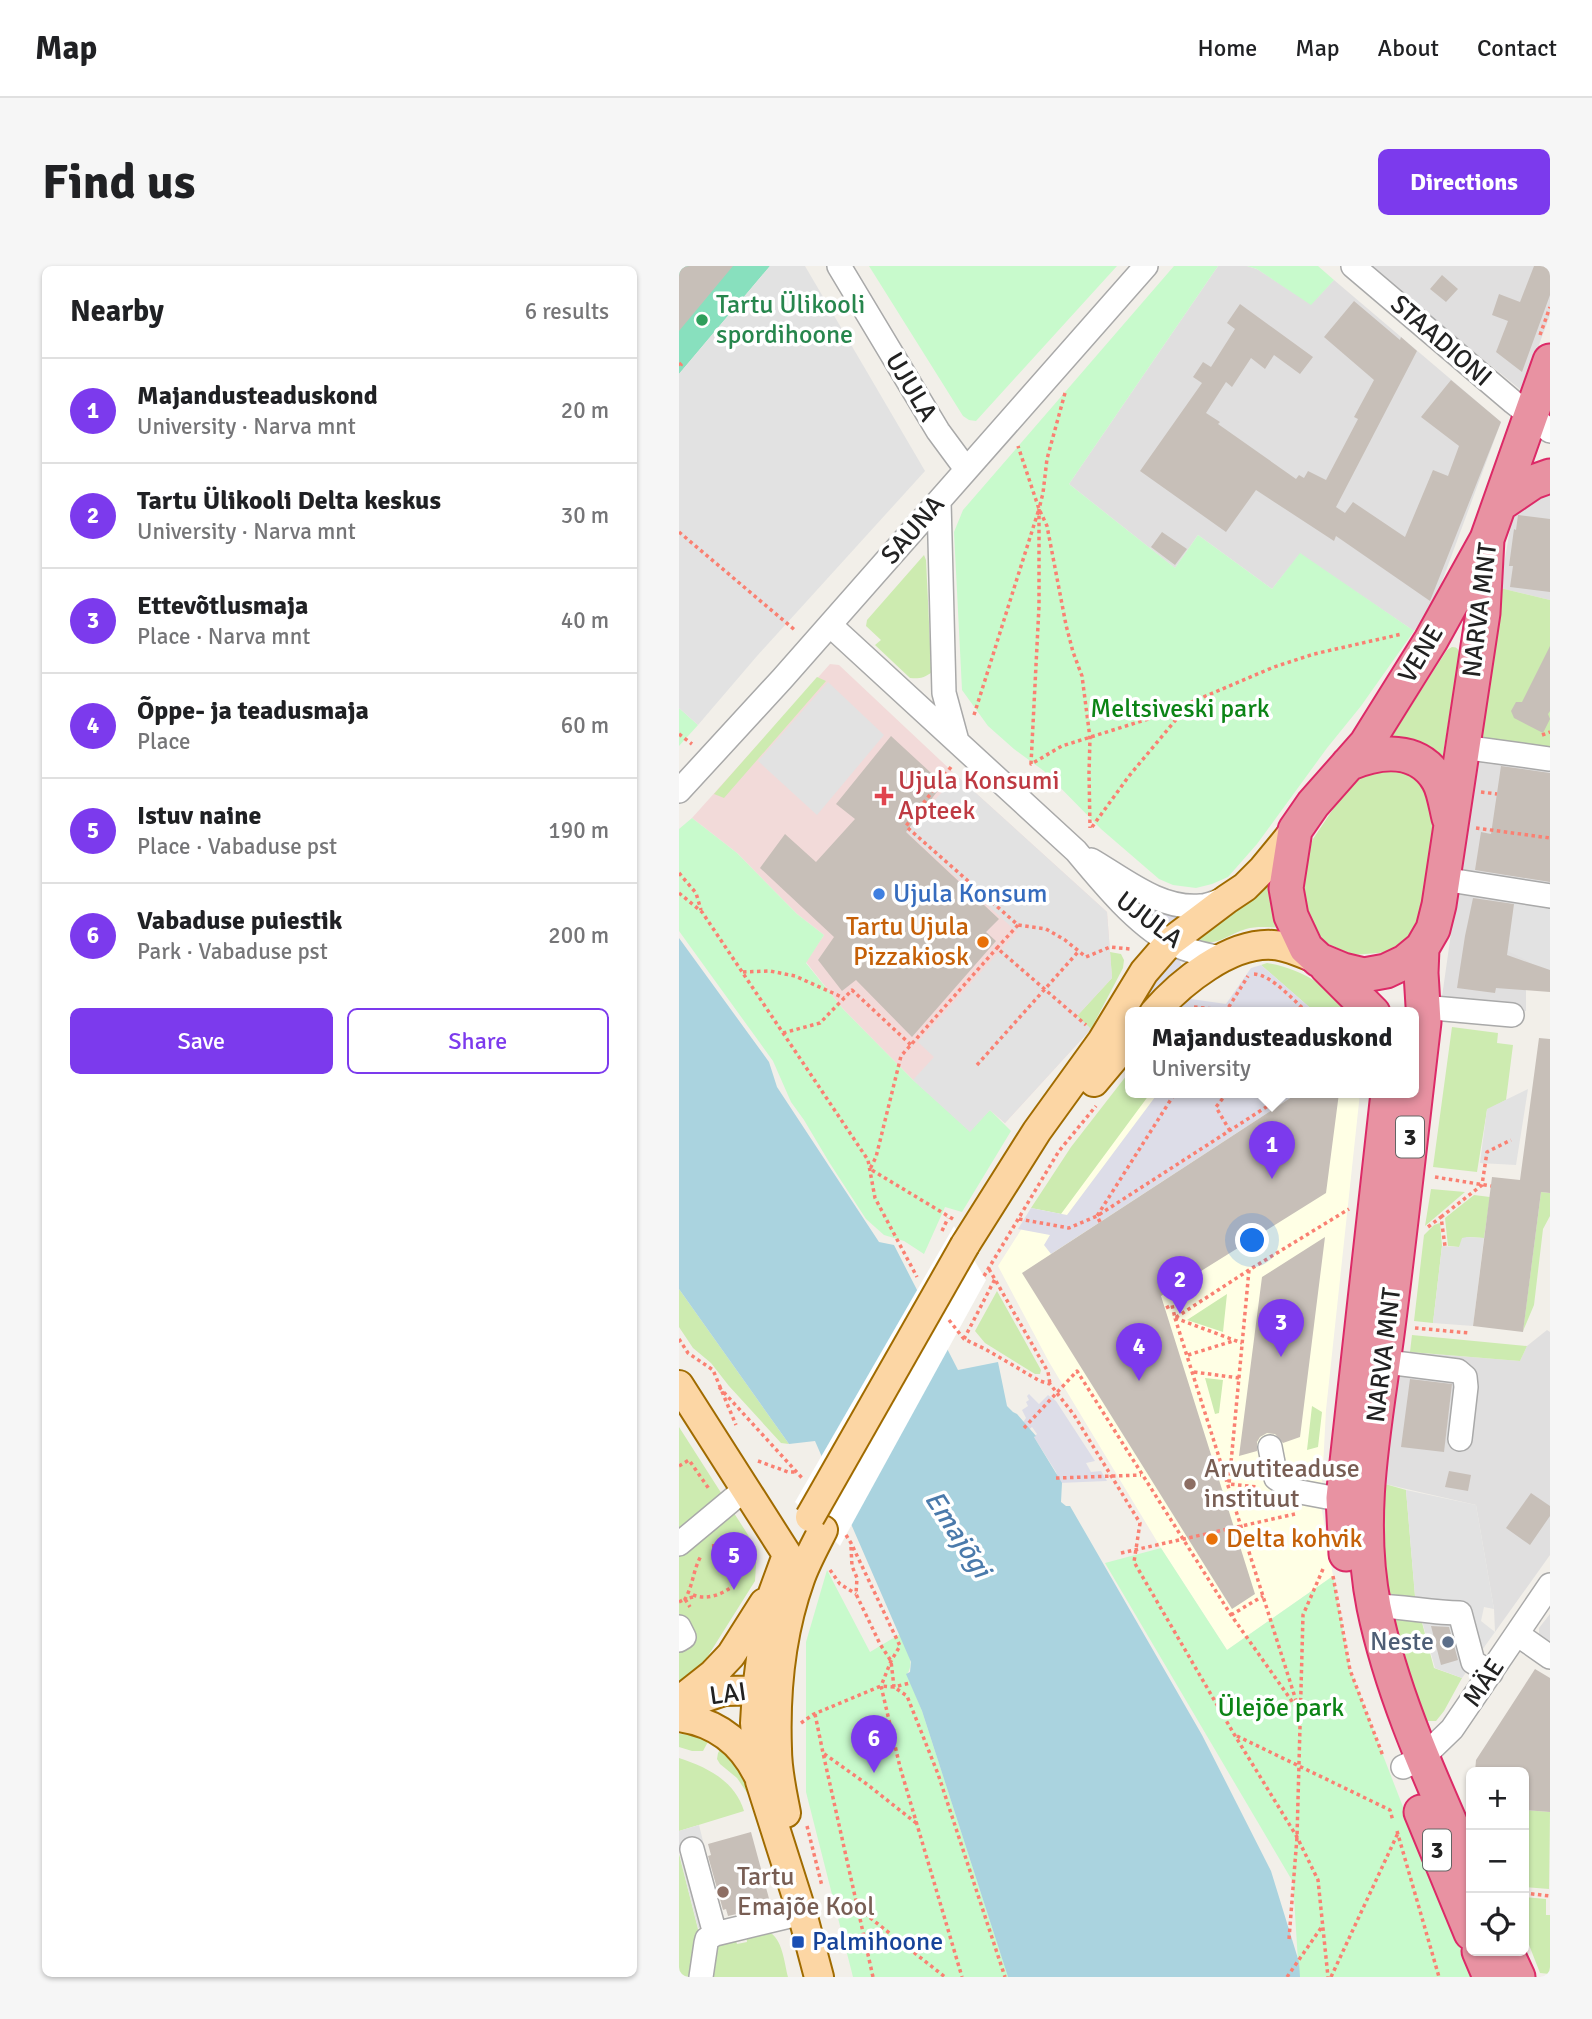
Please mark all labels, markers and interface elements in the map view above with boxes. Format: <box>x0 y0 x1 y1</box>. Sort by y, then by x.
text: Map <box>35 28 97 69</box>
text: Home <box>1197 33 1257 63</box>
text: Map <box>1295 33 1340 63</box>
text: About <box>1378 33 1439 63</box>
text: Contact <box>1477 33 1557 63</box>
button: Directions <box>1378 149 1550 215</box>
text: Find us <box>42 152 195 212</box>
street label: STAADIONI <box>1384 288 1498 394</box>
place label: Tartu Ülikooli spordihoone <box>716 289 865 351</box>
text: Nearby <box>70 293 164 330</box>
text: 6 results <box>525 297 609 326</box>
marker: Tartu Ülikooli spordihoone <box>694 312 710 328</box>
street label: UJULA <box>878 347 944 428</box>
text: Majandusteaduskond <box>137 380 378 412</box>
text: 1 <box>87 396 99 425</box>
text: 20 m <box>561 396 609 425</box>
text: University · Narva mnt <box>137 412 356 441</box>
text: Tartu Ülikooli Delta keskus <box>137 485 441 517</box>
street label: SAUNA <box>874 489 952 571</box>
text: 2 <box>87 501 99 530</box>
text: 30 m <box>561 501 609 530</box>
text: University · Narva mnt <box>137 517 356 546</box>
street label: NARVA MNT <box>1456 541 1504 679</box>
text: Ettevõtlusmaja <box>137 590 308 622</box>
text: 3 <box>87 606 99 635</box>
text: 40 m <box>561 606 609 635</box>
street label: VENE <box>1391 619 1451 689</box>
text: Place · Narva mnt <box>137 622 310 651</box>
park label: Meltsiveski park <box>1090 693 1270 725</box>
text: Õppe- ja teadusmaja <box>137 695 369 727</box>
text: 4 <box>87 711 99 740</box>
text: 60 m <box>561 711 609 740</box>
text: Place <box>137 727 191 756</box>
place label: Ujula Konsumi Apteek <box>898 765 1060 827</box>
marker: Ujula Konsumi Apteek <box>876 788 892 804</box>
text: Istuv naine <box>137 800 261 832</box>
text: 5 <box>87 816 99 845</box>
text: 190 m <box>548 816 609 845</box>
text: Place · Vabaduse pst <box>137 832 337 861</box>
place label: Ujula Konsum <box>893 878 1048 910</box>
street label: UJULA <box>1109 885 1189 955</box>
marker: Ujula Konsum <box>871 886 887 902</box>
text: Vabaduse puiestik <box>137 905 342 937</box>
place label: Tartu Ujula Pizzakiosk <box>846 911 969 973</box>
text: 6 <box>87 921 99 950</box>
text: 200 m <box>548 921 609 950</box>
marker: Tartu Ujula Pizzakiosk <box>975 934 991 950</box>
text: Park · Vabaduse pst <box>137 937 328 966</box>
popup <box>1125 1007 1419 1098</box>
button: Save <box>70 1008 333 1074</box>
button: Share <box>347 1008 609 1074</box>
text: Majandusteaduskond <box>1152 1022 1392 1054</box>
text: University <box>1152 1054 1251 1083</box>
road number: 3 <box>1396 1116 1424 1158</box>
pin: 1 <box>1249 1121 1295 1179</box>
your location <box>1235 1223 1269 1257</box>
pin: 2 <box>1157 1256 1203 1314</box>
street label: NARVA MNT <box>1360 1286 1408 1424</box>
pin: 3 <box>1258 1299 1304 1357</box>
pin: 4 <box>1116 1323 1162 1381</box>
place label: Arvutiteaduse instituut <box>1204 1453 1360 1515</box>
marker: Arvutiteaduse instituut <box>1182 1476 1198 1492</box>
water label: Emajõgi <box>917 1484 1000 1586</box>
place label: Delta kohvik <box>1226 1523 1363 1555</box>
marker: Delta kohvik <box>1204 1531 1220 1547</box>
pin: 5 <box>711 1532 757 1590</box>
place label: Neste <box>1370 1626 1434 1658</box>
marker: Neste <box>1440 1634 1456 1650</box>
street label: MÄE <box>1456 1653 1512 1713</box>
street label: LAI <box>708 1676 748 1712</box>
park label: Ülejõe park <box>1218 1692 1344 1724</box>
pin: 6 <box>851 1715 897 1773</box>
map controls <box>1466 1767 1529 1956</box>
button: + <box>1466 1767 1529 1830</box>
road number: 3 <box>1423 1830 1451 1870</box>
button: − <box>1466 1830 1529 1893</box>
place label: Tartu Emajõe Kool <box>737 1861 875 1923</box>
marker: Tartu Emajõe Kool <box>715 1884 731 1900</box>
button: locate <box>1466 1893 1529 1956</box>
place label: Palmihoone <box>812 1926 943 1958</box>
marker: Palmihoone <box>790 1934 806 1950</box>

